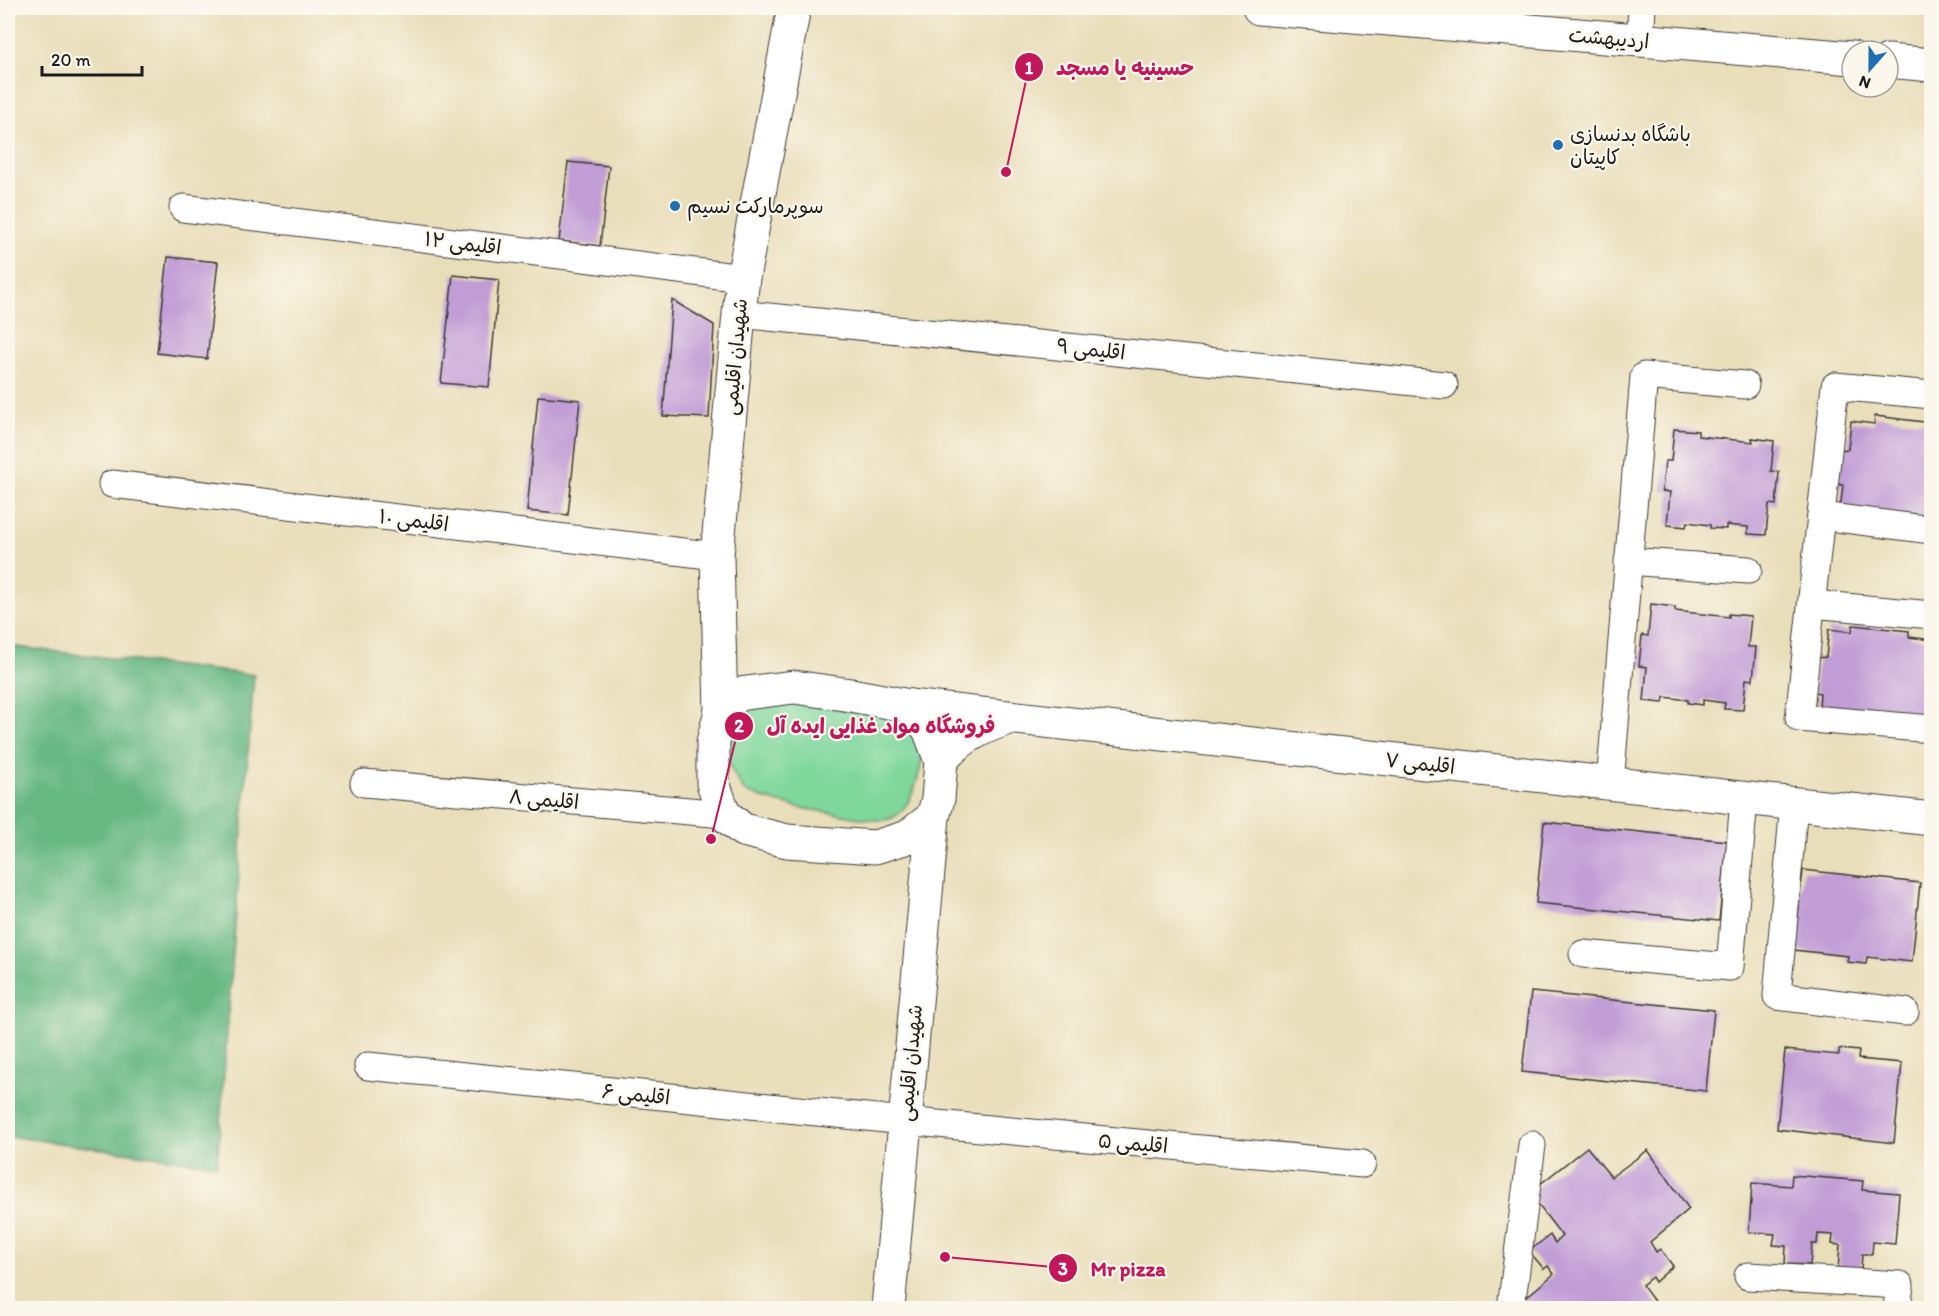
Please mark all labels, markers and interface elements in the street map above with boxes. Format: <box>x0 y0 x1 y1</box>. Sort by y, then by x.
street label: اردیبهشت <box>1568 23 1650 53</box>
scale bar <box>42 39 142 77</box>
north arrow <box>1840 39 1900 99</box>
callout: حسینیه یا مسجد <box>1014 48 1206 87</box>
text: 20 m <box>51 49 91 71</box>
text: حسینیه یا مسجد <box>1056 55 1194 81</box>
text: 1 <box>1025 57 1034 79</box>
text: N <box>1856 72 1873 93</box>
place label: باشگاه بدنسازی کاپیتان <box>1570 122 1691 170</box>
marker: باشگاه بدنسازی کاپیتان <box>1551 138 1565 152</box>
place label: سوپرمارکت نسیم <box>687 194 824 221</box>
marker: سوپرمارکت نسیم <box>668 199 682 213</box>
street label: اقلیمی ۱۲ <box>423 226 503 261</box>
street label: شهیدان اقلیمی <box>718 298 753 417</box>
street label: اقلیمی ۹ <box>1055 333 1127 366</box>
street label: اقلیمی ۱۰ <box>378 504 450 537</box>
callout: فروشگاه مواد غذایی ایده آل <box>724 706 1007 745</box>
text: فروشگاه مواد غذایی ایده آل <box>767 713 995 739</box>
text: 2 <box>734 715 744 737</box>
street label: اقلیمی ۷ <box>1384 747 1456 780</box>
street label: اقلیمی ۸ <box>508 784 580 815</box>
street label: شهیدان اقلیمی <box>893 1004 928 1123</box>
street label: اقلیمی ۶ <box>601 1078 671 1111</box>
street label: اقلیمی ۵ <box>1097 1128 1169 1159</box>
callout: Mr pizza <box>1048 1249 1178 1288</box>
text: Mr pizza <box>1090 1256 1166 1282</box>
text: 3 <box>1058 1258 1068 1280</box>

